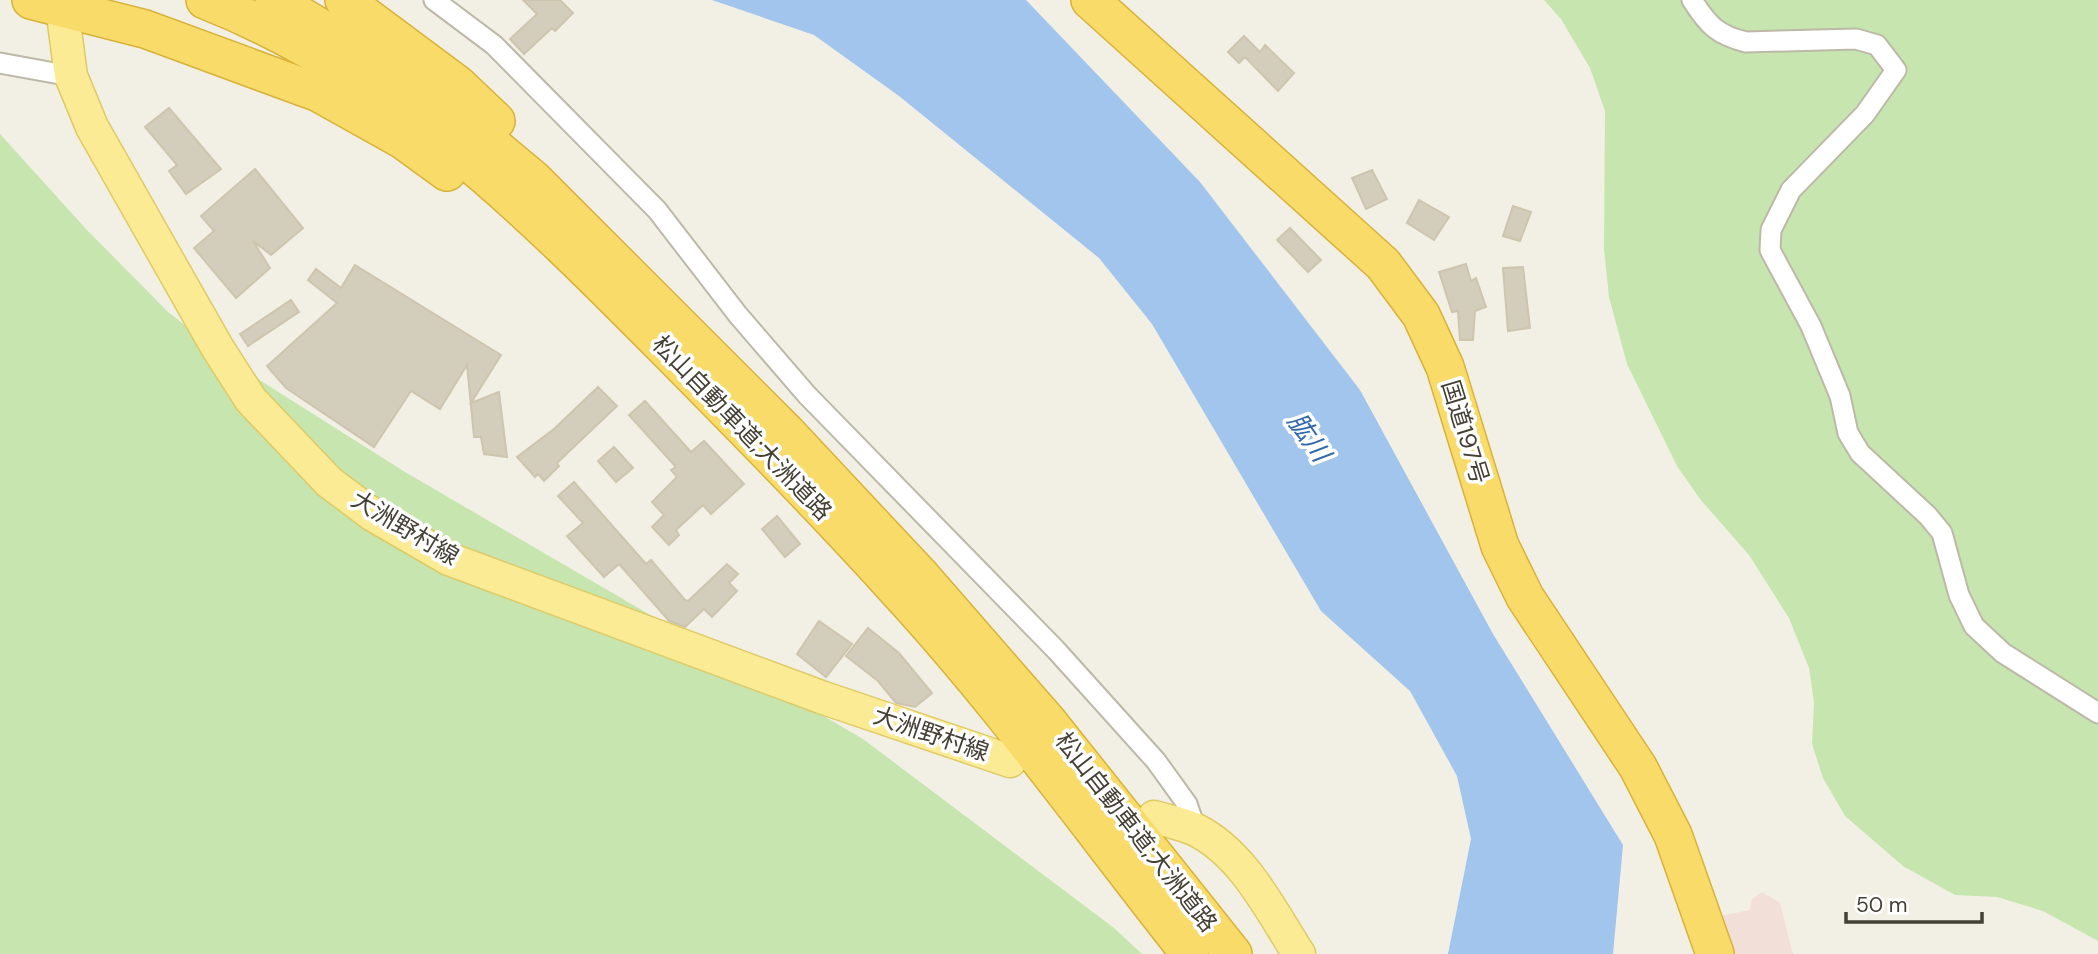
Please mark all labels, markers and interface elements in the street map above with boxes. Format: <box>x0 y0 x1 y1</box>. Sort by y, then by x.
street label: 松山自動車道;大洲道路 <box>646 329 839 527</box>
street label: 国道197号 <box>1435 376 1496 487</box>
water label: 肱川 <box>1280 406 1340 470</box>
street label: 大洲野村線 <box>346 483 465 572</box>
street label: 大洲野村線 <box>869 699 993 768</box>
street label: 松山自動車道;大洲道路 <box>1049 725 1224 938</box>
scale bar <box>1846 880 1982 924</box>
text: 50 m <box>1856 891 1907 919</box>

